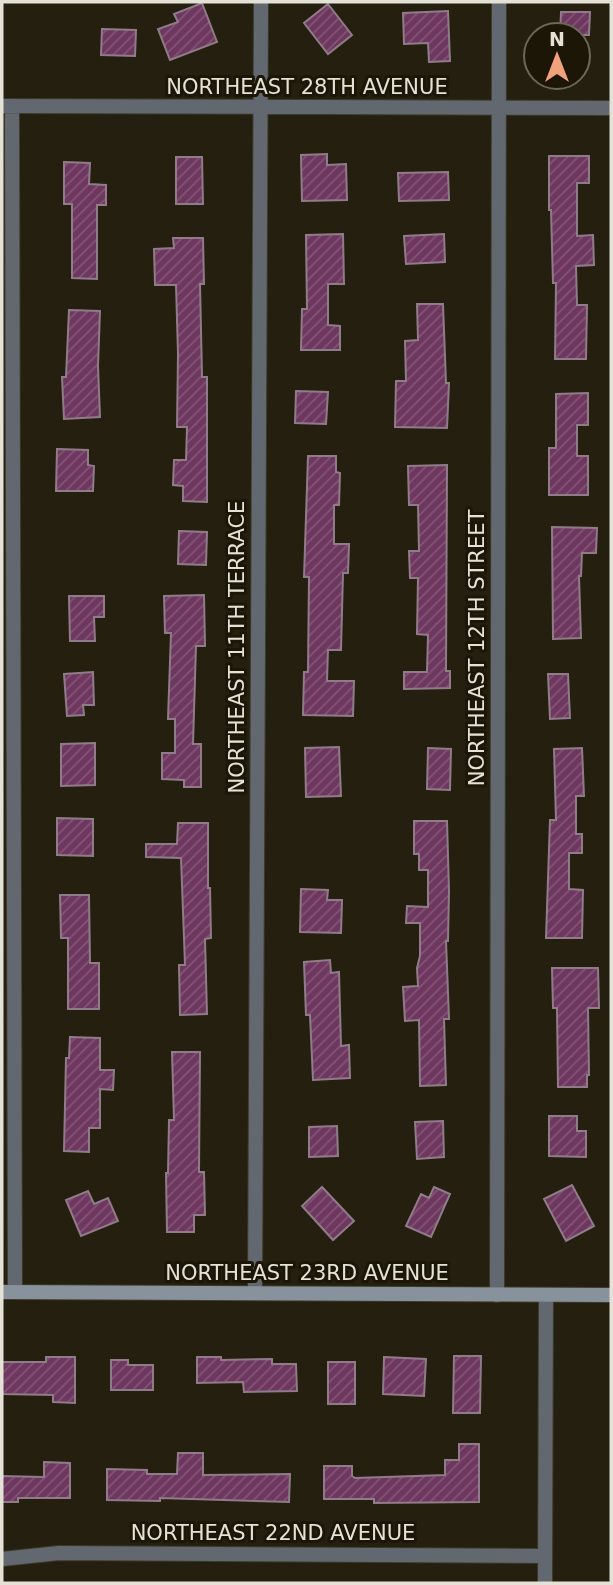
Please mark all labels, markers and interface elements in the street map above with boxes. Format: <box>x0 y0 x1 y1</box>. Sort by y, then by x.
north arrow <box>522 21 592 91</box>
text: N <box>549 28 565 50</box>
street label: NORTHEAST 28TH AVENUE <box>166 75 448 99</box>
street label: NORTHEAST 11TH TERRACE <box>225 501 249 793</box>
street label: NORTHEAST 12TH STREET <box>465 510 489 786</box>
street label: NORTHEAST 23RD AVENUE <box>165 1261 449 1285</box>
street label: NORTHEAST 22ND AVENUE <box>131 1521 415 1545</box>

